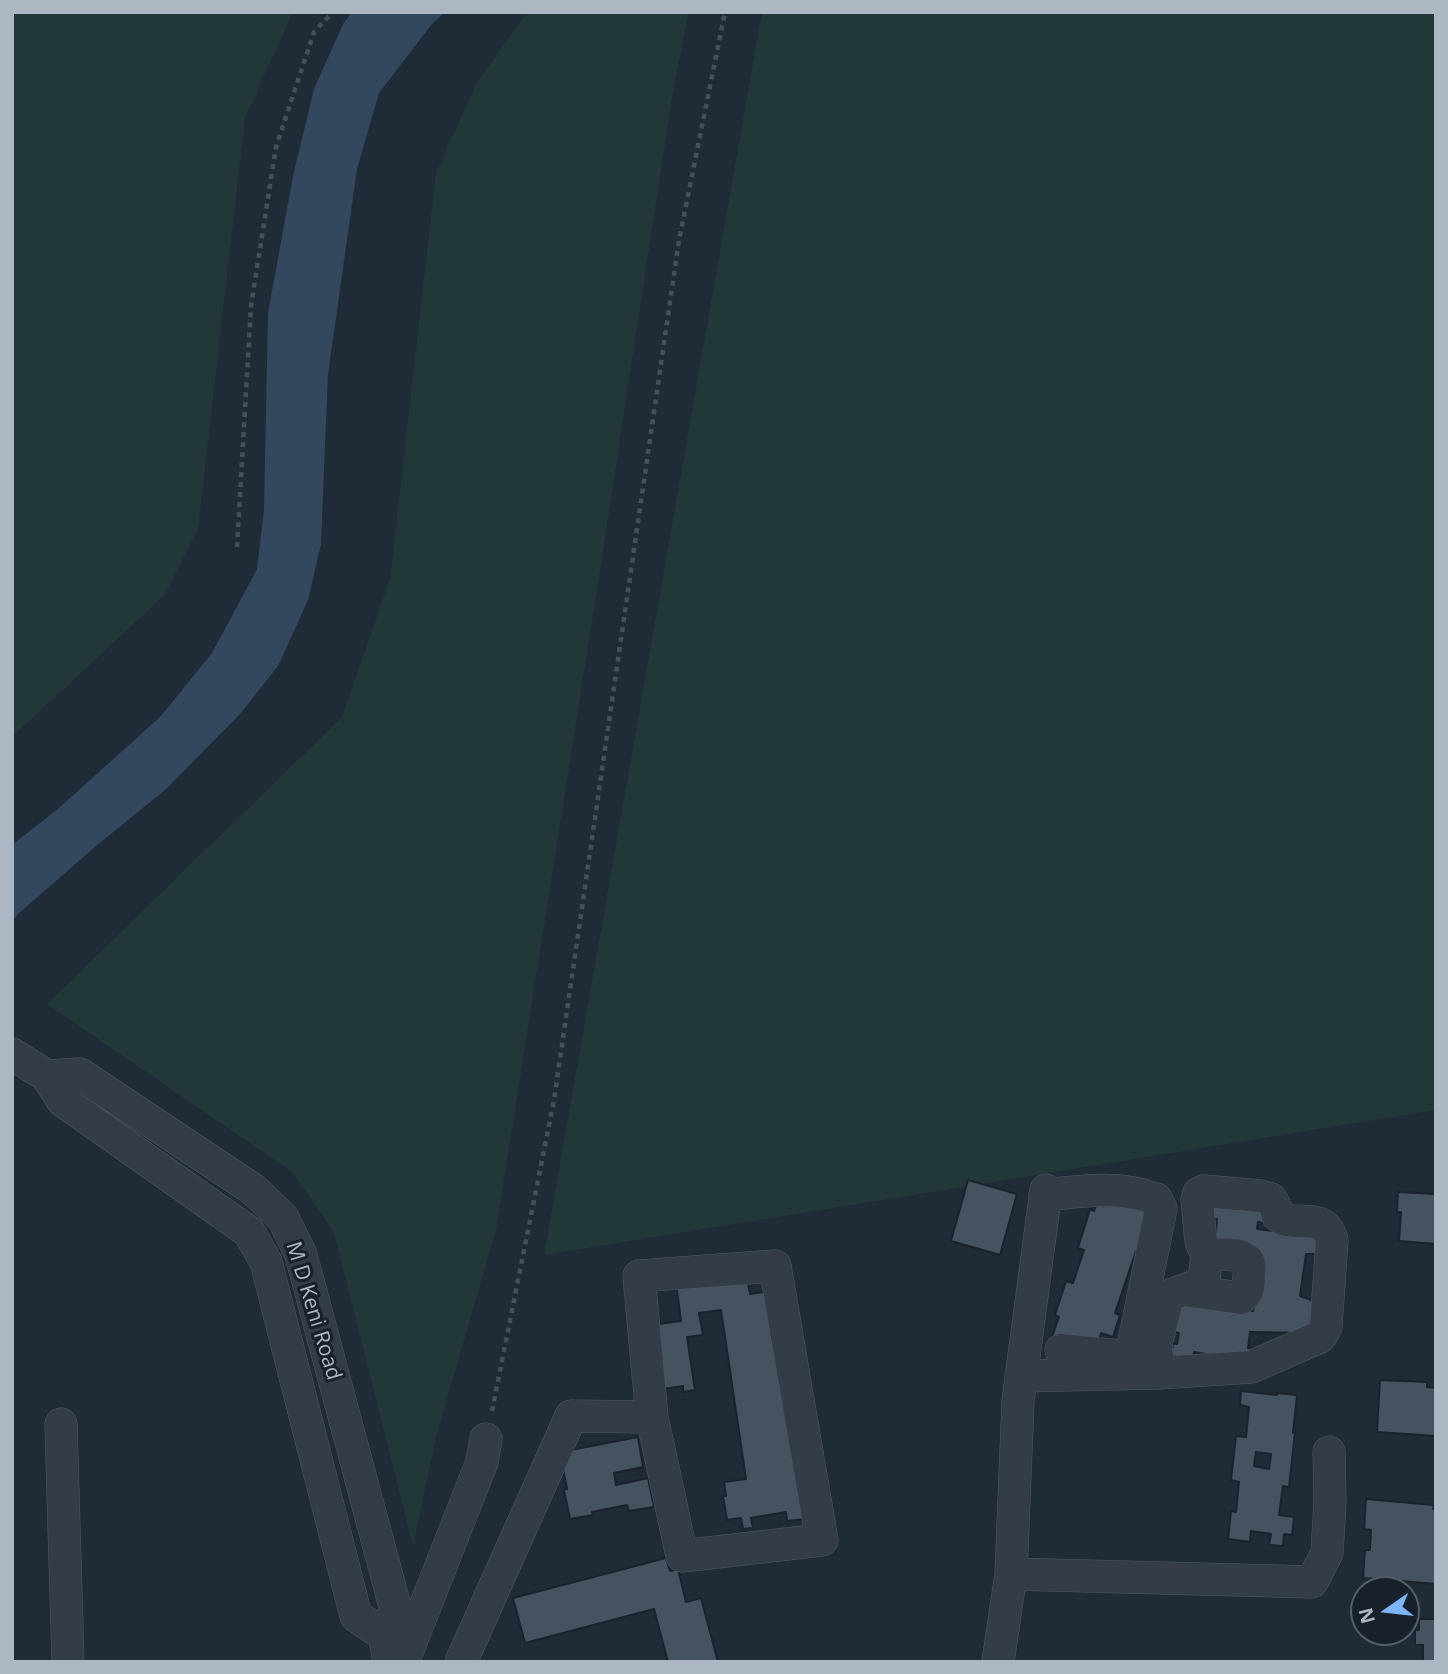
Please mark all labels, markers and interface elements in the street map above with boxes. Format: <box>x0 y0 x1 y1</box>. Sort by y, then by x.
street label: M D Keni Road <box>280 1239 346 1383</box>
north arrow <box>1350 1576 1420 1646</box>
text: N <box>1352 1605 1381 1626</box>

